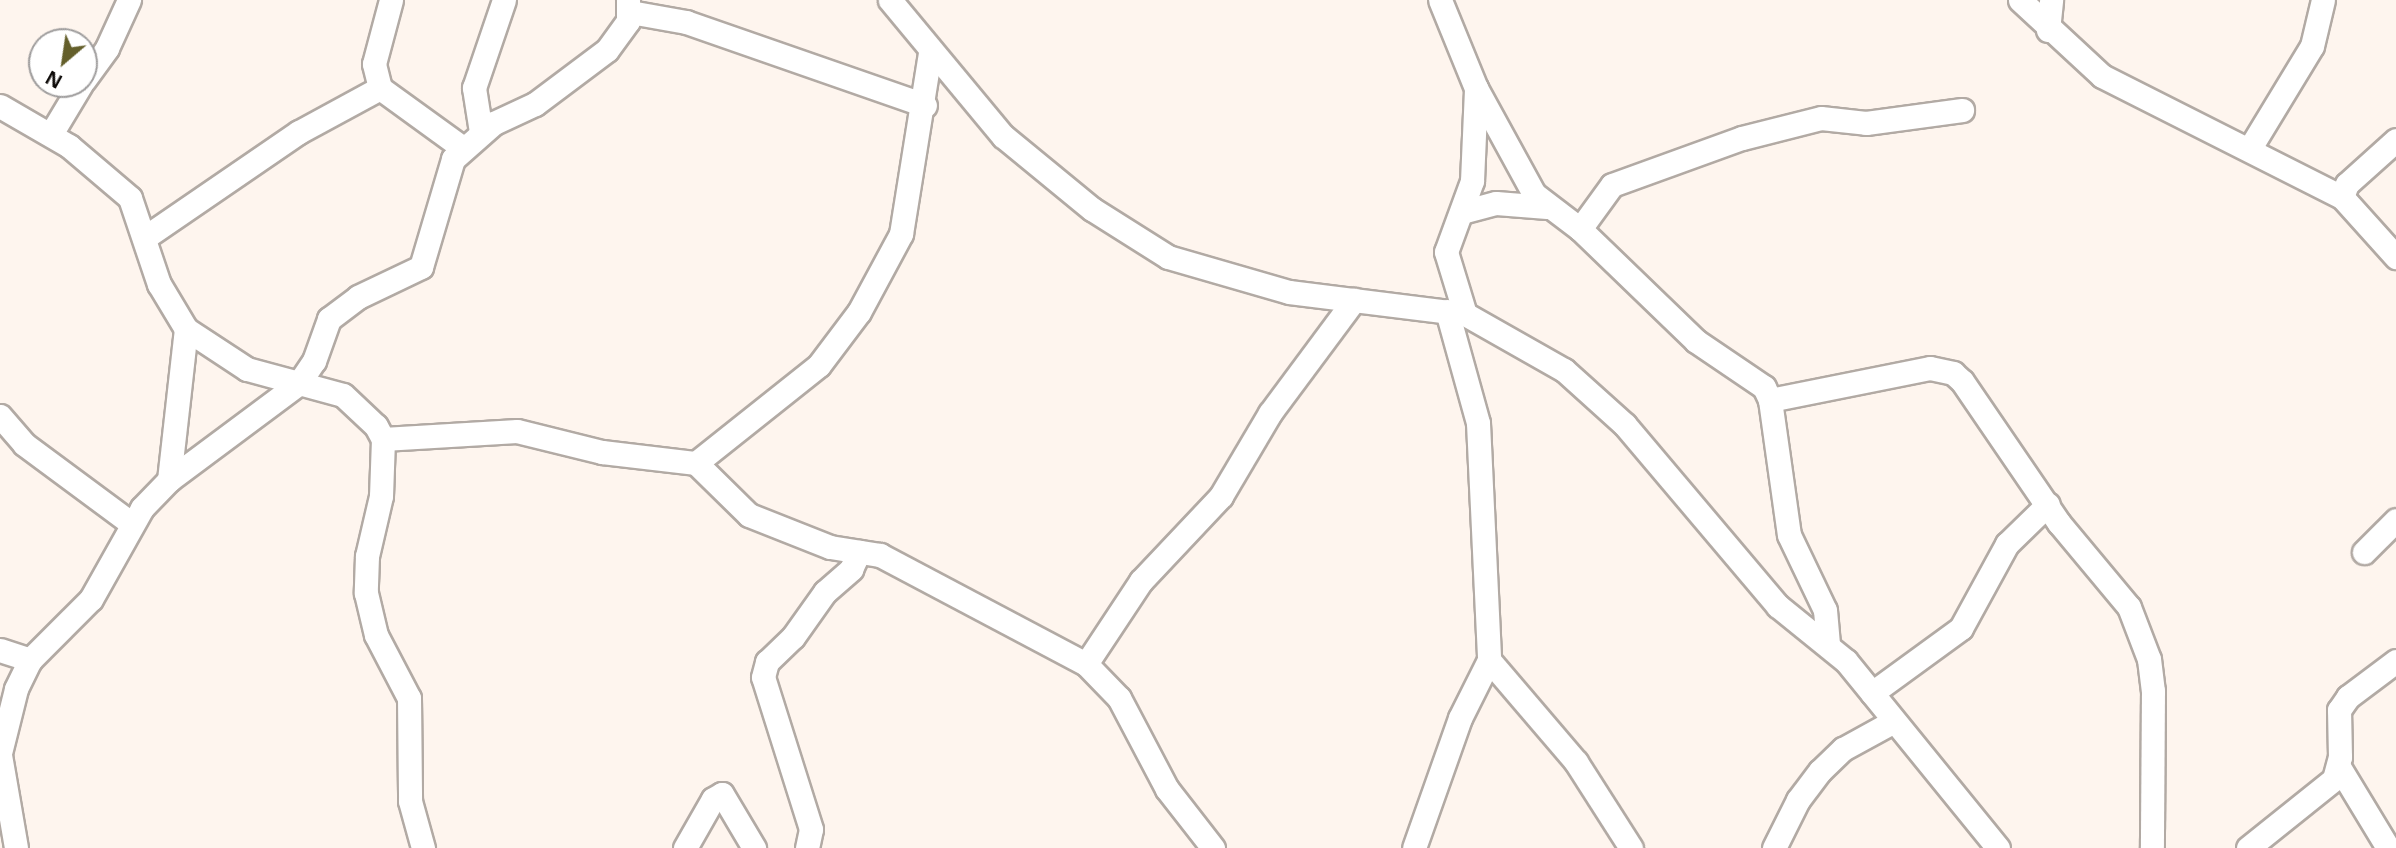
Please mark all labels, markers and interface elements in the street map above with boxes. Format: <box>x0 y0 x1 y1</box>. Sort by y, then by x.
north arrow <box>28 28 98 98</box>
text: N <box>41 65 67 95</box>

